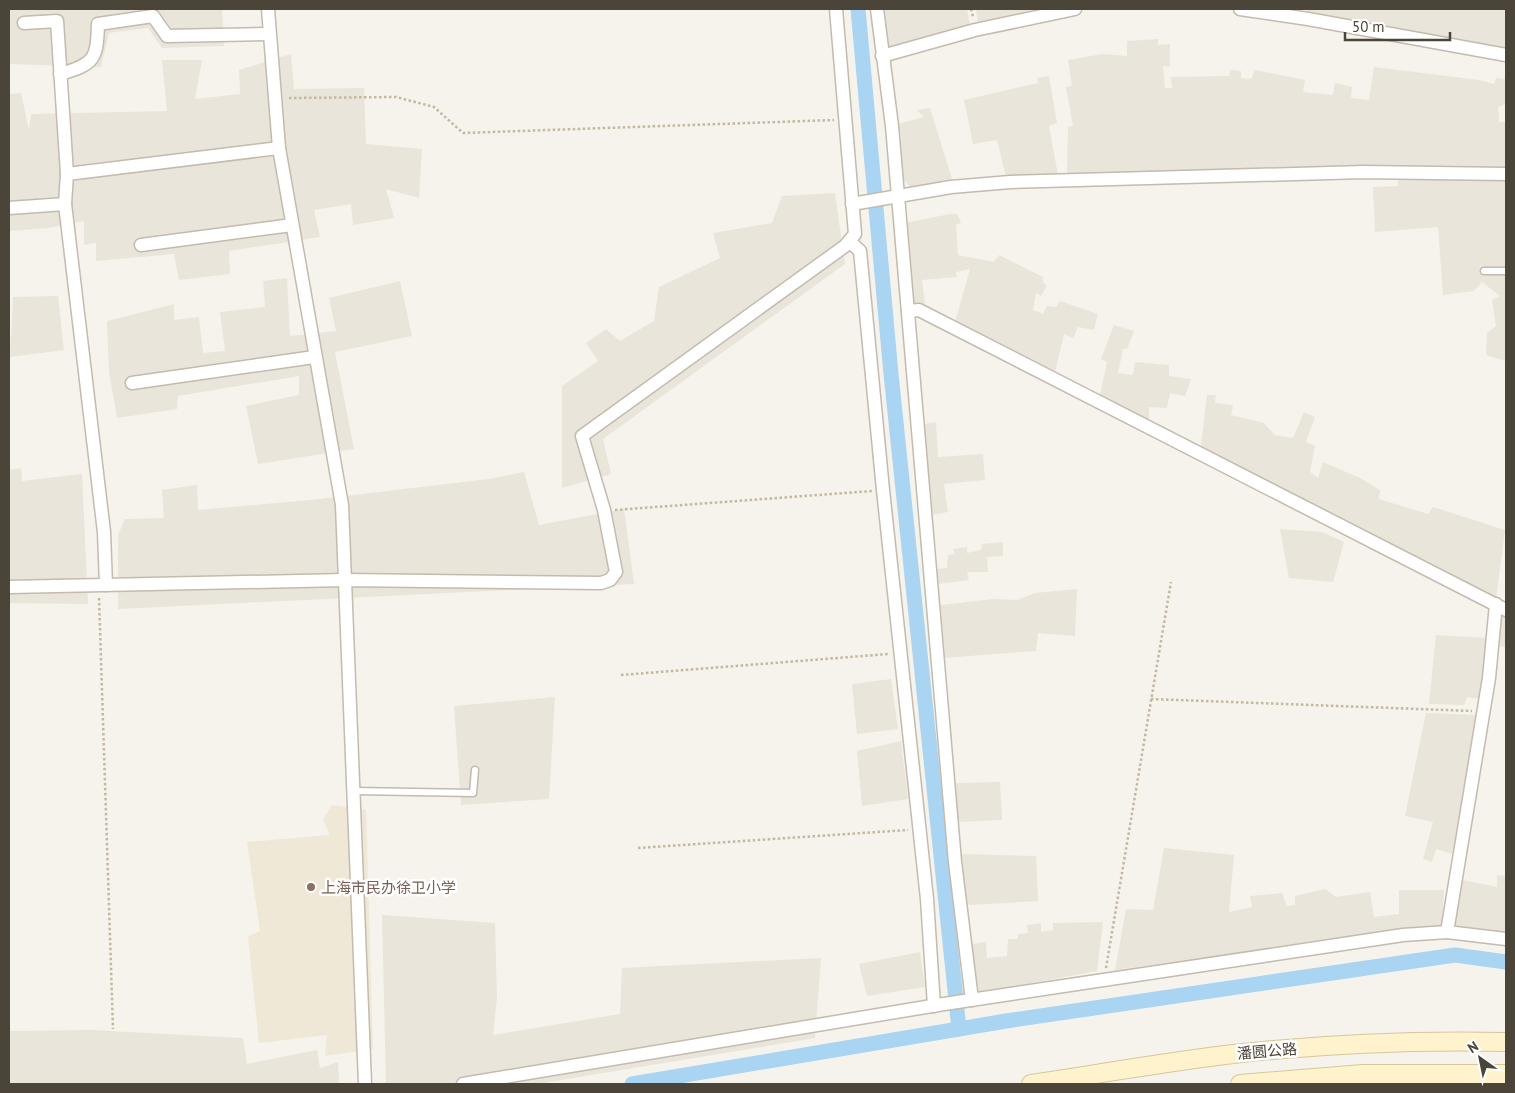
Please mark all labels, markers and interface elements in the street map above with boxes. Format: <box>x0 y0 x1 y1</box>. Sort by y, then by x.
scale bar <box>1345 10 1450 42</box>
text: 50 m <box>1352 17 1385 36</box>
place label: 上海市民办徐卫小学 <box>321 878 456 897</box>
marker: 上海市民办徐卫小学 <box>305 881 317 893</box>
north arrow <box>1455 1033 1505 1083</box>
text: N <box>1464 1037 1482 1057</box>
street label: 潘圆公路 <box>1236 1039 1298 1063</box>

